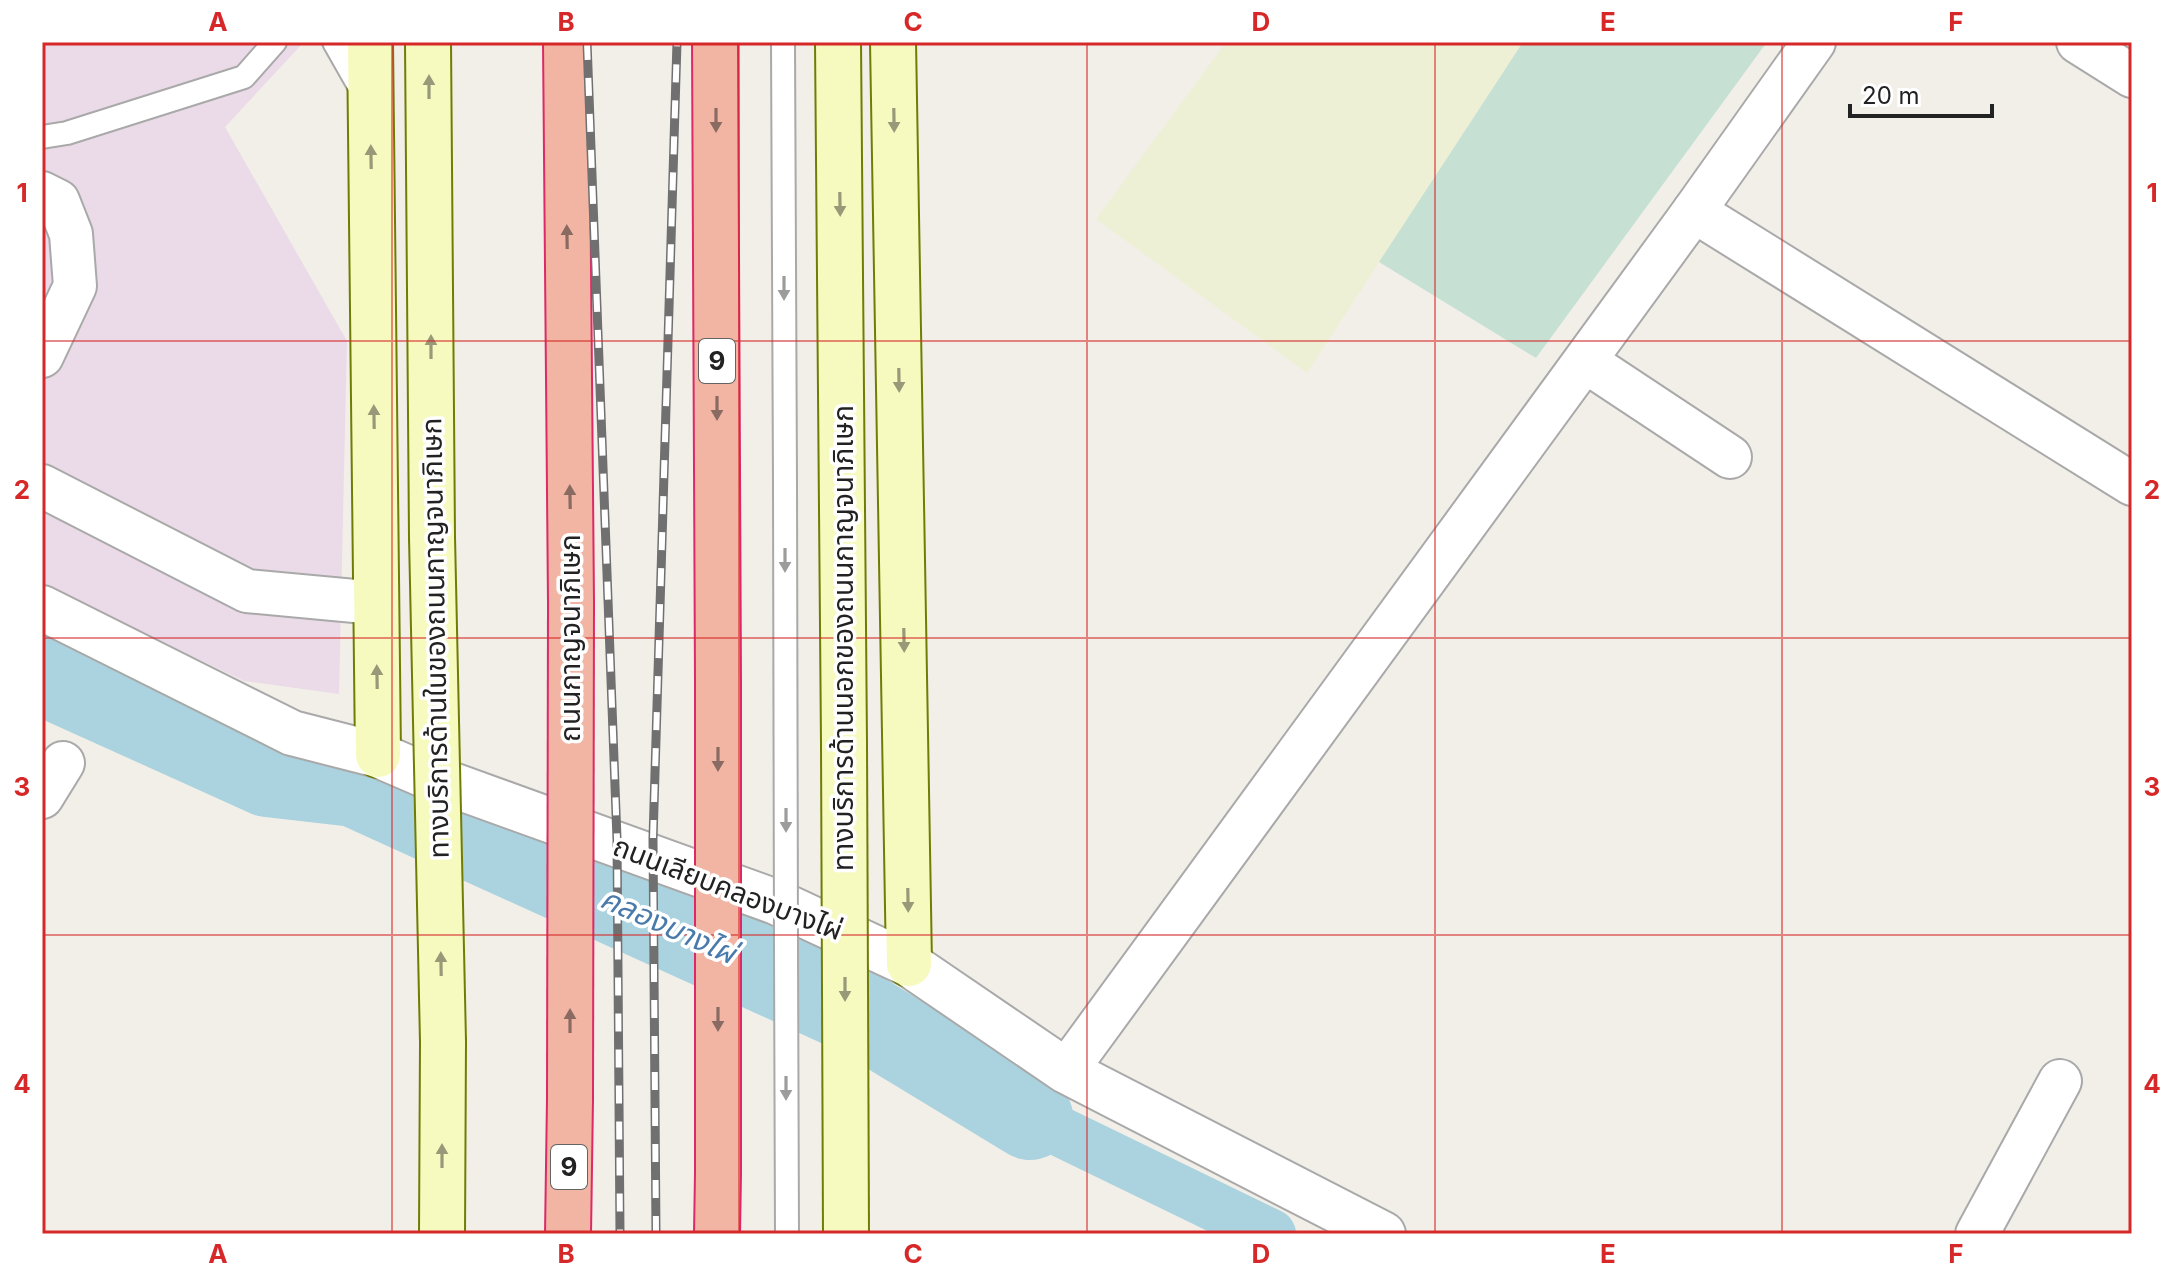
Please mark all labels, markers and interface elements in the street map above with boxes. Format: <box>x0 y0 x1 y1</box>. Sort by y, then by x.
text: A <box>208 6 228 37</box>
text: B <box>557 6 575 37</box>
text: C <box>903 6 923 37</box>
text: D <box>1252 6 1270 37</box>
text: E <box>1600 6 1616 37</box>
text: F <box>1948 6 1964 37</box>
scale bar <box>1850 68 1992 118</box>
one-way arrow <box>423 74 435 99</box>
text: 20 m <box>1862 81 1920 110</box>
one-way arrow <box>710 108 722 133</box>
one-way arrow <box>888 108 901 133</box>
one-way arrow <box>365 144 377 169</box>
text: 1 <box>16 177 28 208</box>
text: 1 <box>2146 177 2158 208</box>
one-way arrow <box>833 192 846 217</box>
one-way arrow <box>561 224 574 249</box>
one-way arrow <box>778 276 790 301</box>
one-way arrow <box>425 334 437 359</box>
road number: 9 <box>699 339 735 383</box>
one-way arrow <box>893 368 905 393</box>
one-way arrow <box>711 396 723 421</box>
one-way arrow <box>368 404 380 429</box>
street label: ทางบริการด้านนอกของถนนกาญจนาภิเษก <box>826 405 860 871</box>
street label: ทางบริการด้านในของถนนกาญจนาภิเษก <box>414 417 456 859</box>
text: 2 <box>14 474 30 505</box>
text: 2 <box>2144 474 2160 505</box>
one-way arrow <box>564 484 576 509</box>
street label: ถนนกาญจนาภิเษก <box>553 534 587 742</box>
one-way arrow <box>779 548 791 573</box>
one-way arrow <box>897 628 910 653</box>
one-way arrow <box>371 664 383 689</box>
one-way arrow <box>712 747 724 772</box>
text: 3 <box>14 771 30 802</box>
text: 3 <box>2144 771 2160 802</box>
one-way arrow <box>780 808 792 833</box>
street label: ถนนเลียบคลองบางไผ่ <box>609 829 847 947</box>
water label: คลองบางไผ่ <box>595 880 741 972</box>
one-way arrow <box>902 888 914 913</box>
one-way arrow <box>435 951 447 976</box>
one-way arrow <box>839 977 851 1002</box>
one-way arrow <box>712 1007 724 1032</box>
one-way arrow <box>564 1008 576 1033</box>
text: 4 <box>13 1068 31 1099</box>
text: 4 <box>2143 1068 2161 1099</box>
one-way arrow <box>780 1076 792 1101</box>
one-way arrow <box>436 1143 448 1168</box>
road number: 9 <box>551 1145 587 1189</box>
text: A <box>208 1238 228 1269</box>
text: B <box>557 1238 575 1269</box>
text: C <box>903 1238 923 1269</box>
text: D <box>1252 1238 1270 1269</box>
text: E <box>1600 1238 1616 1269</box>
text: F <box>1948 1238 1964 1269</box>

